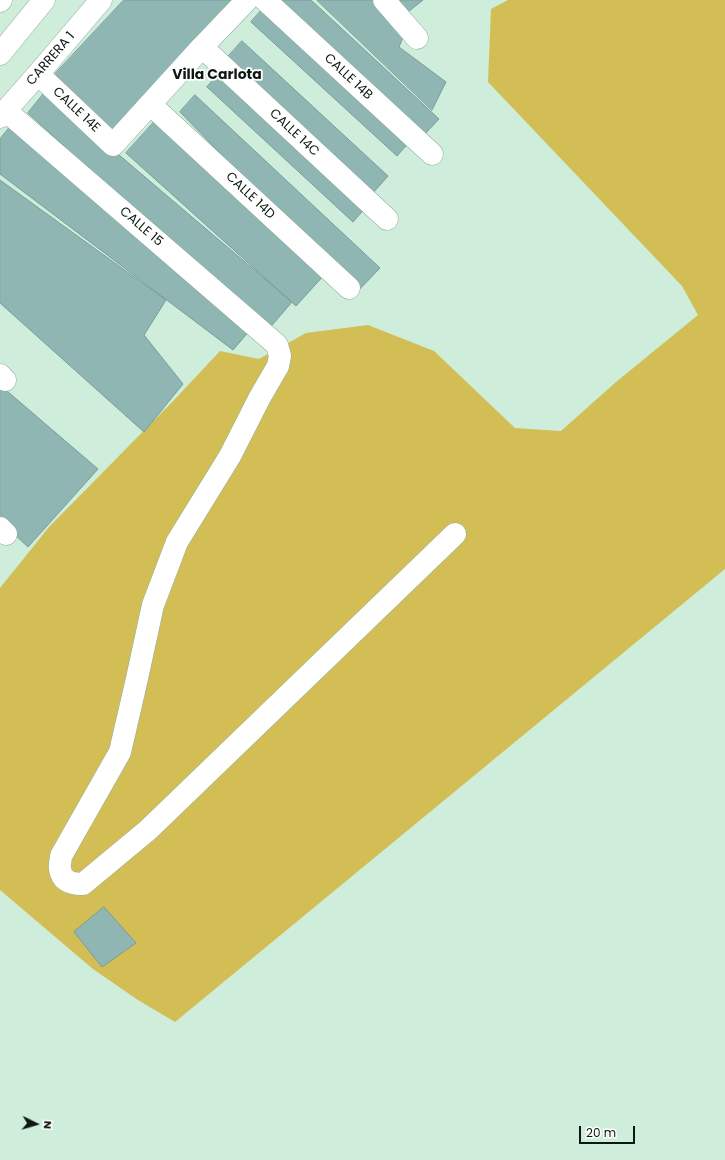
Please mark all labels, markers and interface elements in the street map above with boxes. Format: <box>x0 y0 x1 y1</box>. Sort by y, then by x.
street label: CARRERA 1 <box>24 29 78 89</box>
street label: CALLE 14B <box>321 51 375 103</box>
district label: Villa Carlota <box>172 67 262 83</box>
street label: CALLE 14E <box>49 84 103 136</box>
street label: CALLE 14C <box>266 106 322 160</box>
street label: CALLE 14D <box>222 169 278 223</box>
street label: CALLE 15 <box>116 204 166 250</box>
north arrow <box>16 1104 56 1144</box>
scale bar <box>581 1118 637 1144</box>
text: N <box>40 1120 56 1130</box>
text: 20 m <box>586 1124 616 1141</box>

